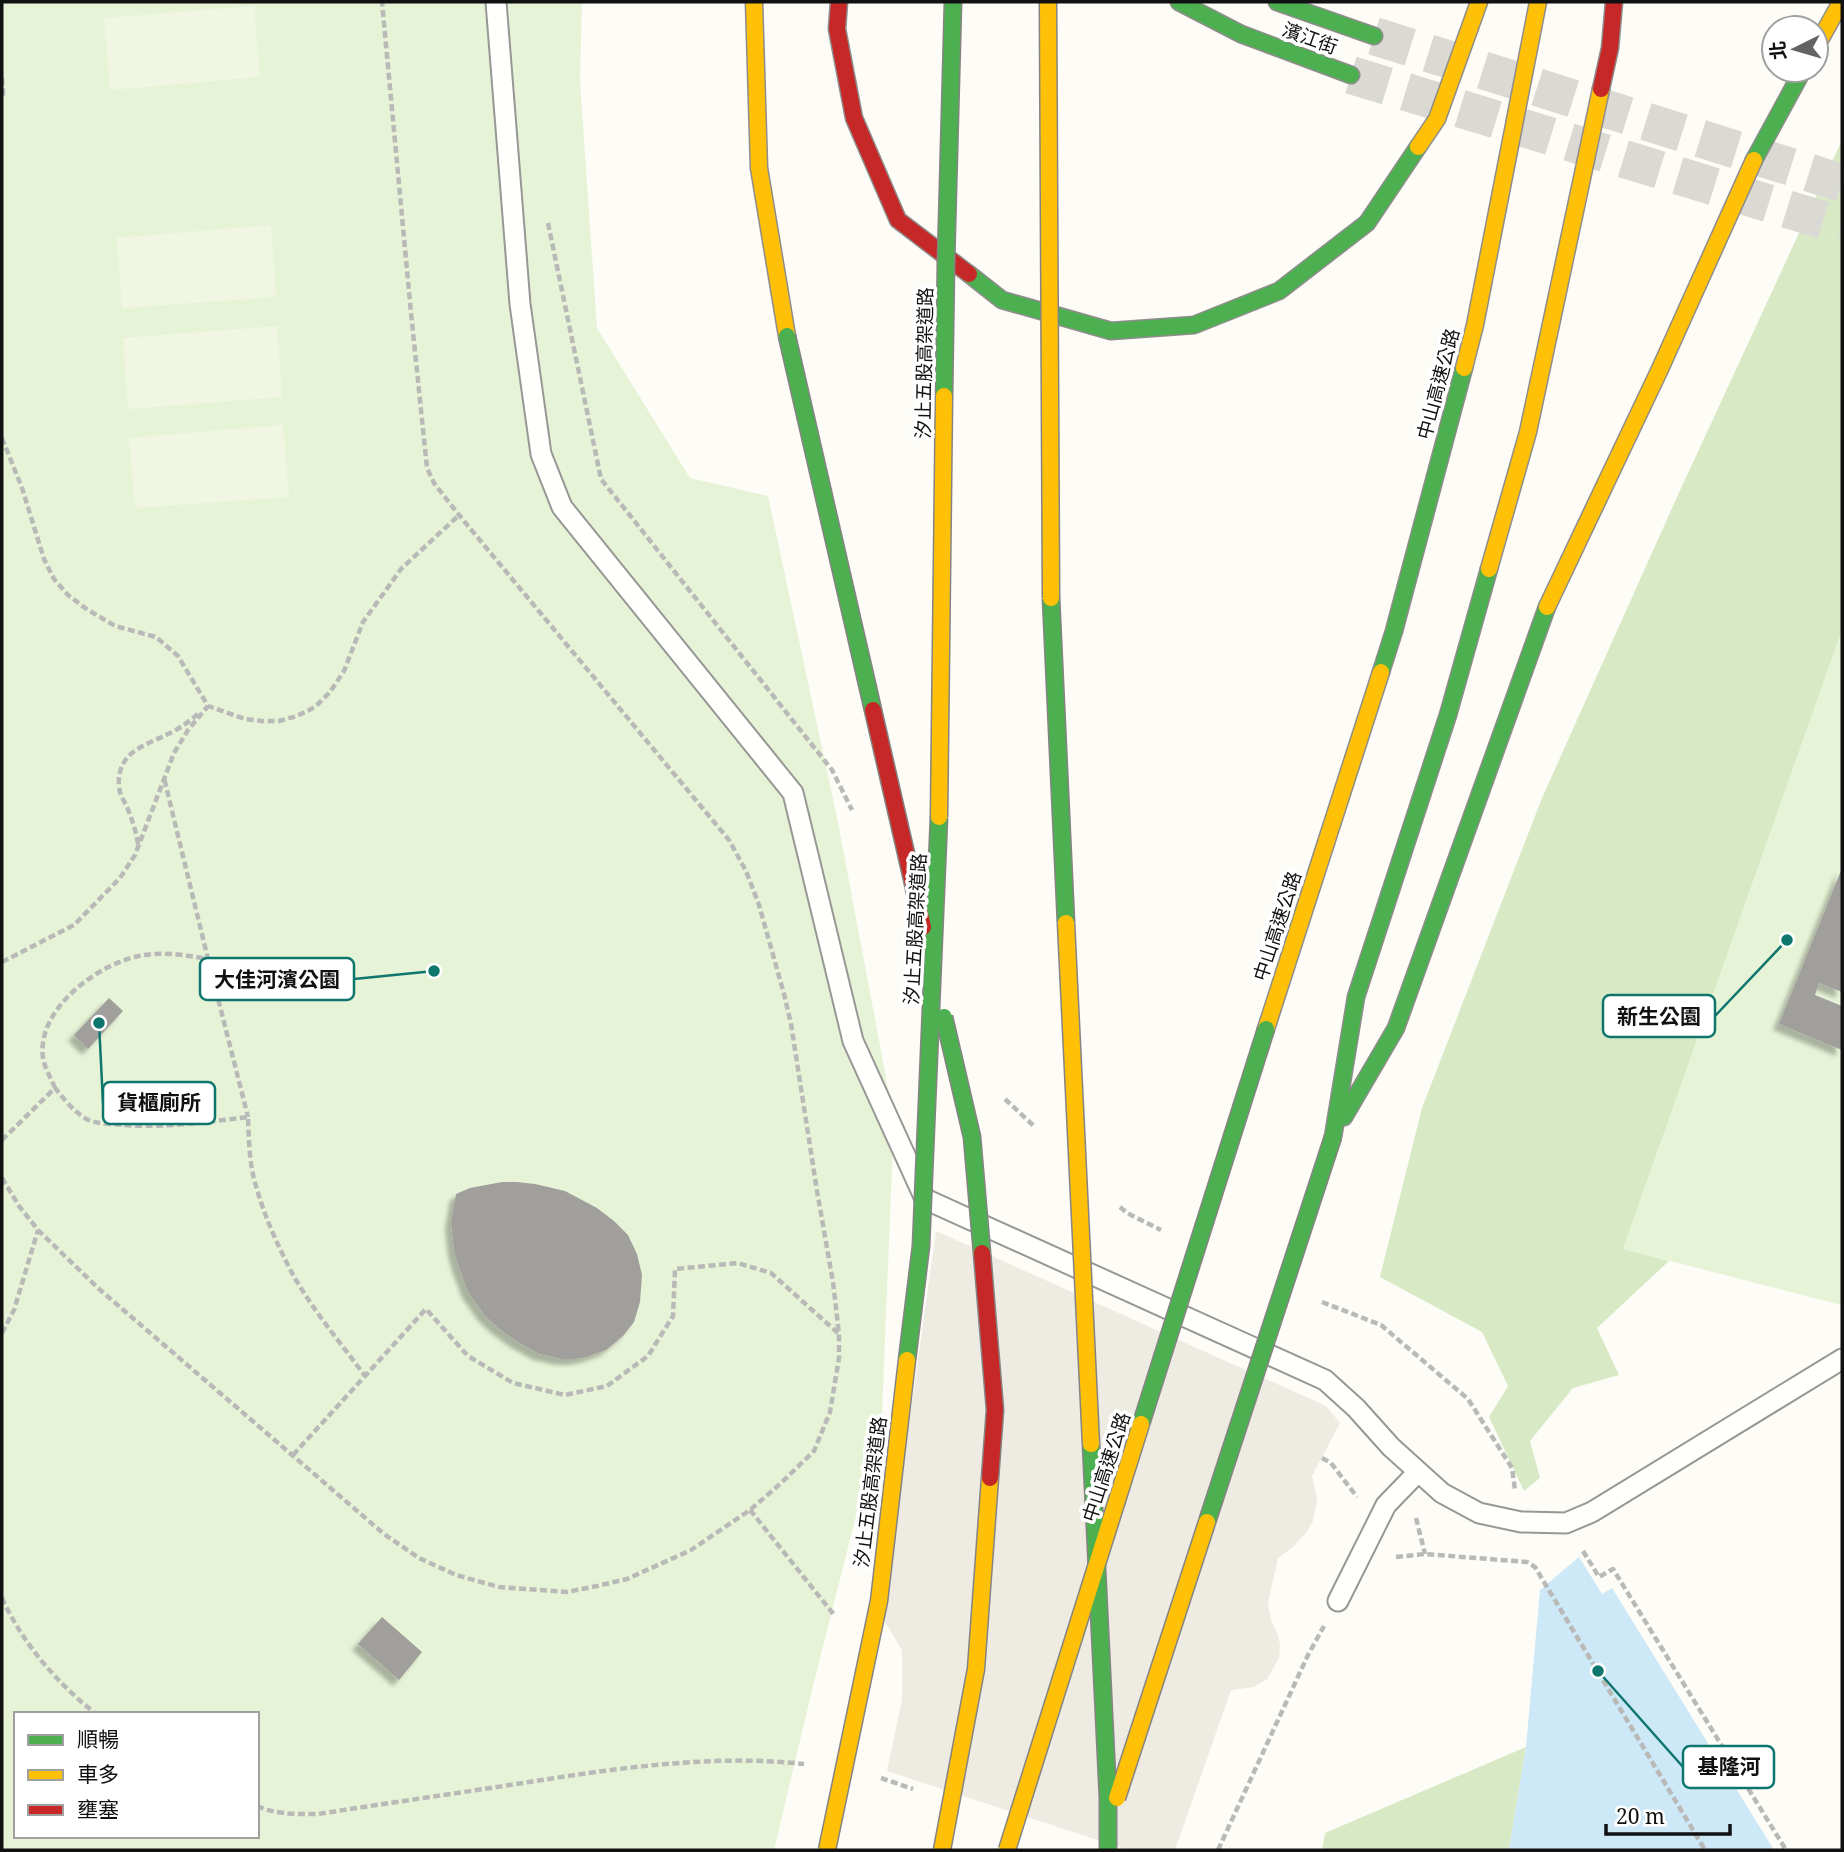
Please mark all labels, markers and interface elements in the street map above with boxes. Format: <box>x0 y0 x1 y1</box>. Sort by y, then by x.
north arrow <box>1760 14 1830 84</box>
street label: 濱江街 <box>1279 16 1341 60</box>
text: 北 <box>1764 40 1792 61</box>
street label: 汐止五股高架道路 <box>910 287 938 439</box>
street label: 中山高速公路 <box>1411 326 1465 442</box>
street label: 汐止五股高架道路 <box>898 852 932 1006</box>
street label: 中山高速公路 <box>1247 868 1307 984</box>
callout: 大佳河濱公園 <box>200 958 354 1000</box>
text: 大佳河濱公園 <box>214 965 340 993</box>
callout: 新生公園 <box>1603 995 1715 1037</box>
text: 新生公園 <box>1617 1002 1701 1030</box>
callout: 貨櫃廁所 <box>103 1082 215 1124</box>
text: 貨櫃廁所 <box>117 1088 201 1116</box>
street label: 中山高速公路 <box>1076 1409 1136 1525</box>
street label: 汐止五股高架道路 <box>848 1415 892 1569</box>
legend <box>14 1712 259 1838</box>
text: 順暢 <box>77 1725 119 1753</box>
callout: 基隆河 <box>1683 1746 1774 1788</box>
text: 基隆河 <box>1698 1752 1761 1780</box>
text: 車多 <box>77 1760 119 1788</box>
scale bar <box>1606 1792 1730 1836</box>
text: 壅塞 <box>77 1795 119 1823</box>
text: 20 m <box>1616 1802 1665 1830</box>

